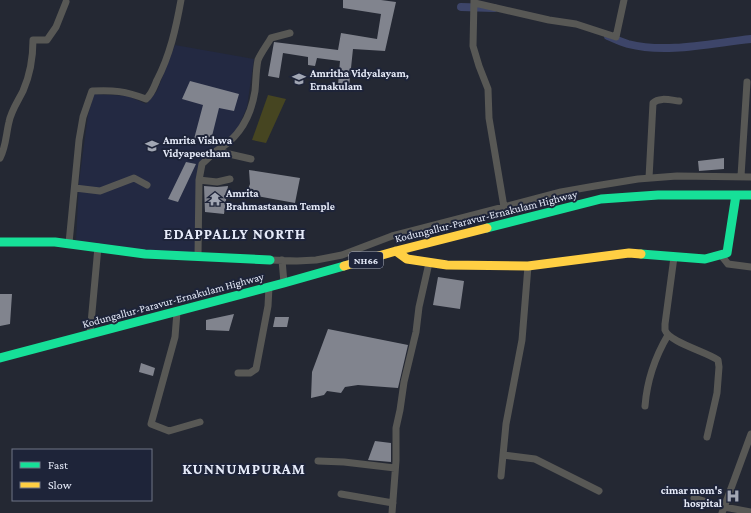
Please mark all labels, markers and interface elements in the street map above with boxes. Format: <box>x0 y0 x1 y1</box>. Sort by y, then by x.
place label: Amritha Vidyalayam, Ernakulam <box>309 67 409 92</box>
school or university icon: Amritha Vidyalayam, Ernakulam <box>291 71 307 87</box>
place label: Amrita Vishwa Vidyapeetham <box>162 134 233 159</box>
school or university icon: Amrita Vishwa Vidyapeetham <box>144 138 160 154</box>
place label: Amrita Brahmastanam Temple <box>225 187 335 212</box>
street label: Kodungallur-Paravur-Ernakulam Highway <box>394 187 579 245</box>
temple icon: Amrita Brahmastanam Temple <box>207 191 223 207</box>
district label: EDAPPALLY NORTH <box>164 226 306 242</box>
road number: NH66 <box>349 252 383 268</box>
street label: Kodungallur-Paravur-Ernakulam Highway <box>81 270 266 331</box>
legend <box>12 449 152 501</box>
text: Fast <box>48 458 69 472</box>
district label: KUNNUMPURAM <box>182 461 306 477</box>
text: Slow <box>48 478 72 492</box>
place label: cimar mom's hospital <box>661 484 723 509</box>
hospital icon: cimar mom's hospital <box>725 488 741 504</box>

